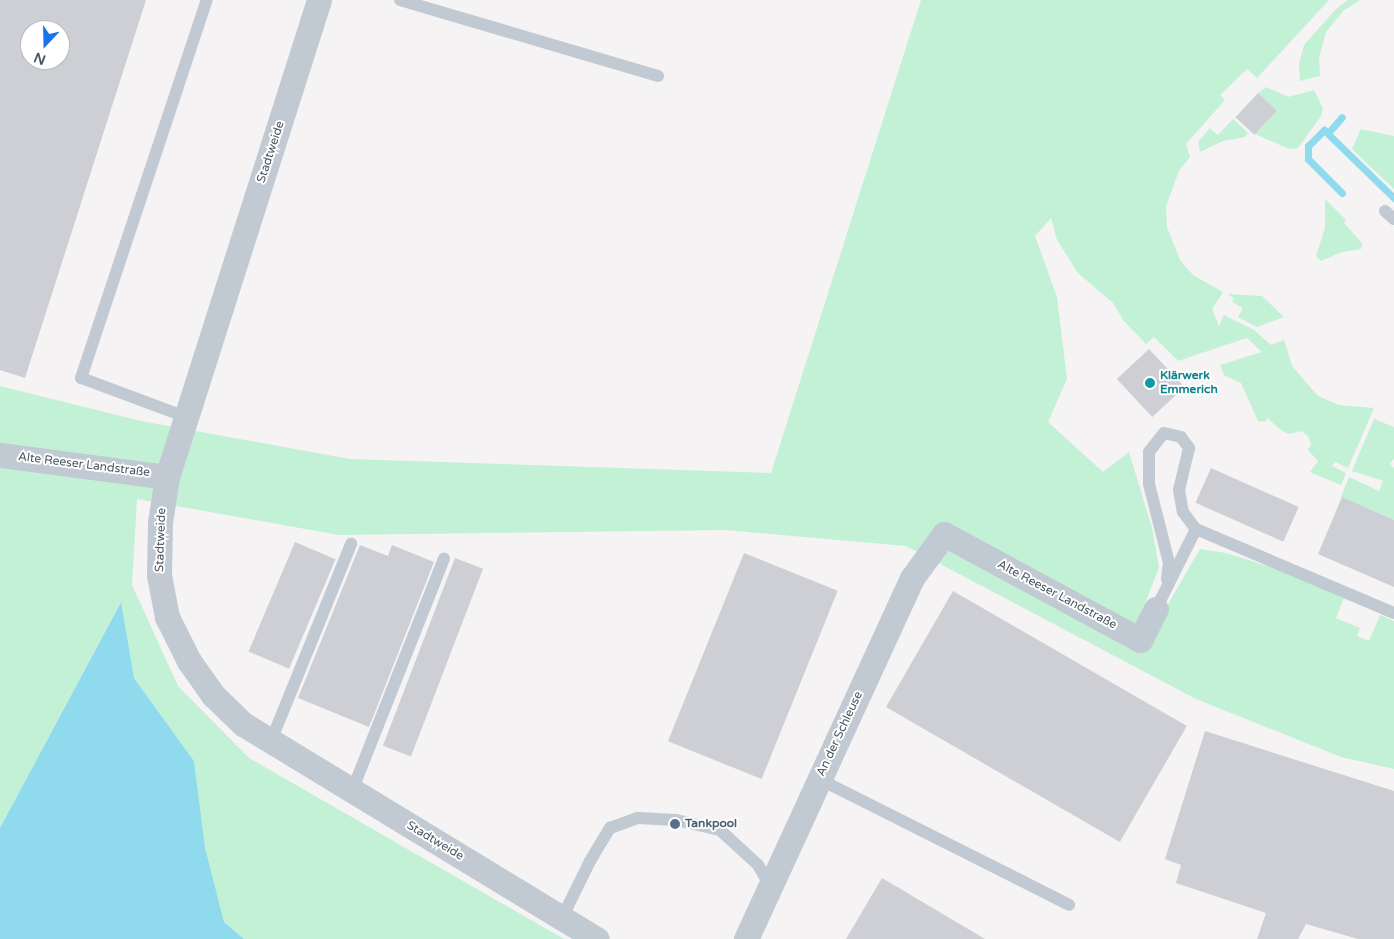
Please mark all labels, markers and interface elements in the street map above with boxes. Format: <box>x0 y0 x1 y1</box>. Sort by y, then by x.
north arrow <box>20 20 70 70</box>
text: N <box>32 49 48 68</box>
street label: Stadtweide <box>254 119 288 185</box>
place label: Klärwerk Emmerich <box>1160 369 1218 397</box>
marker: Klärwerk Emmerich <box>1144 377 1156 389</box>
street label: Alte Reeser Landstraße <box>17 450 151 480</box>
street label: Stadtweide <box>153 508 169 572</box>
street label: Alte Reeser Landstraße <box>995 557 1119 633</box>
street label: An der Schleuse <box>814 689 866 779</box>
place label: Tankpool <box>685 817 737 831</box>
street label: Stadtweide <box>404 818 466 864</box>
marker: Tankpool <box>669 818 681 830</box>

